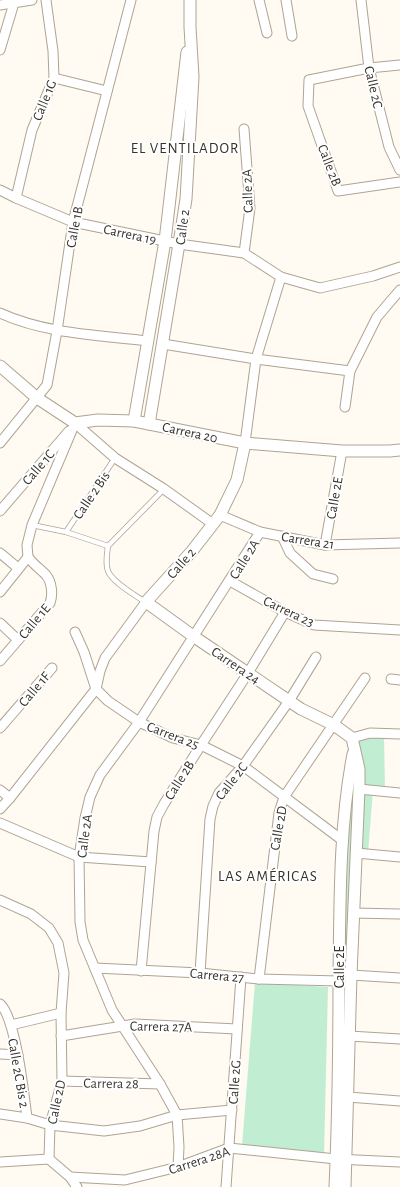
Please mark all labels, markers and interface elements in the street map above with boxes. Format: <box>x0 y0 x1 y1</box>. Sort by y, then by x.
street label: Calle 2C <box>361 65 385 110</box>
street label: Calle 1G <box>30 78 59 123</box>
district label: EL VENTILADOR <box>131 141 239 156</box>
street label: Calle 2B <box>315 143 343 188</box>
street label: Calle 2A <box>240 169 256 213</box>
street label: Calle 1B <box>64 205 86 249</box>
street label: Calle 2 <box>174 208 192 246</box>
street label: Carrera 19 <box>102 223 157 247</box>
street label: Carrera 20 <box>161 420 219 446</box>
street label: Calle 1C <box>20 447 58 488</box>
street label: Calle 2 Bis <box>71 469 113 522</box>
street label: Calle 2E <box>324 476 346 520</box>
street label: Carrera 21 <box>280 530 335 552</box>
street label: Calle 2A <box>227 537 262 582</box>
street label: Calle 2 <box>165 546 199 582</box>
street label: Carrera 23 <box>261 594 316 630</box>
street label: Calle 1E <box>16 601 53 642</box>
street label: Carrera 24 <box>209 645 263 687</box>
street label: Calle 1F <box>16 669 54 710</box>
street label: Carrera 25 <box>145 720 201 752</box>
street label: Calle 2B <box>162 758 197 803</box>
street label: Calle 2C <box>213 760 251 803</box>
street label: Calle 2D <box>268 805 290 851</box>
street label: Calle 2A <box>75 813 95 859</box>
district label: LAS AMÉRICAS <box>218 867 318 884</box>
street label: Calle 2E <box>333 945 347 988</box>
street label: Carrera 27 <box>189 967 245 985</box>
street label: Carrera 27A <box>130 1019 192 1035</box>
street label: Calle 2C Bis 2 <box>5 1037 31 1109</box>
street label: Calle 2G <box>226 1060 244 1105</box>
street label: Carrera 28 <box>83 1077 139 1091</box>
street label: Calle 2D <box>45 1079 68 1126</box>
street label: Carrera 28A <box>167 1145 232 1177</box>

